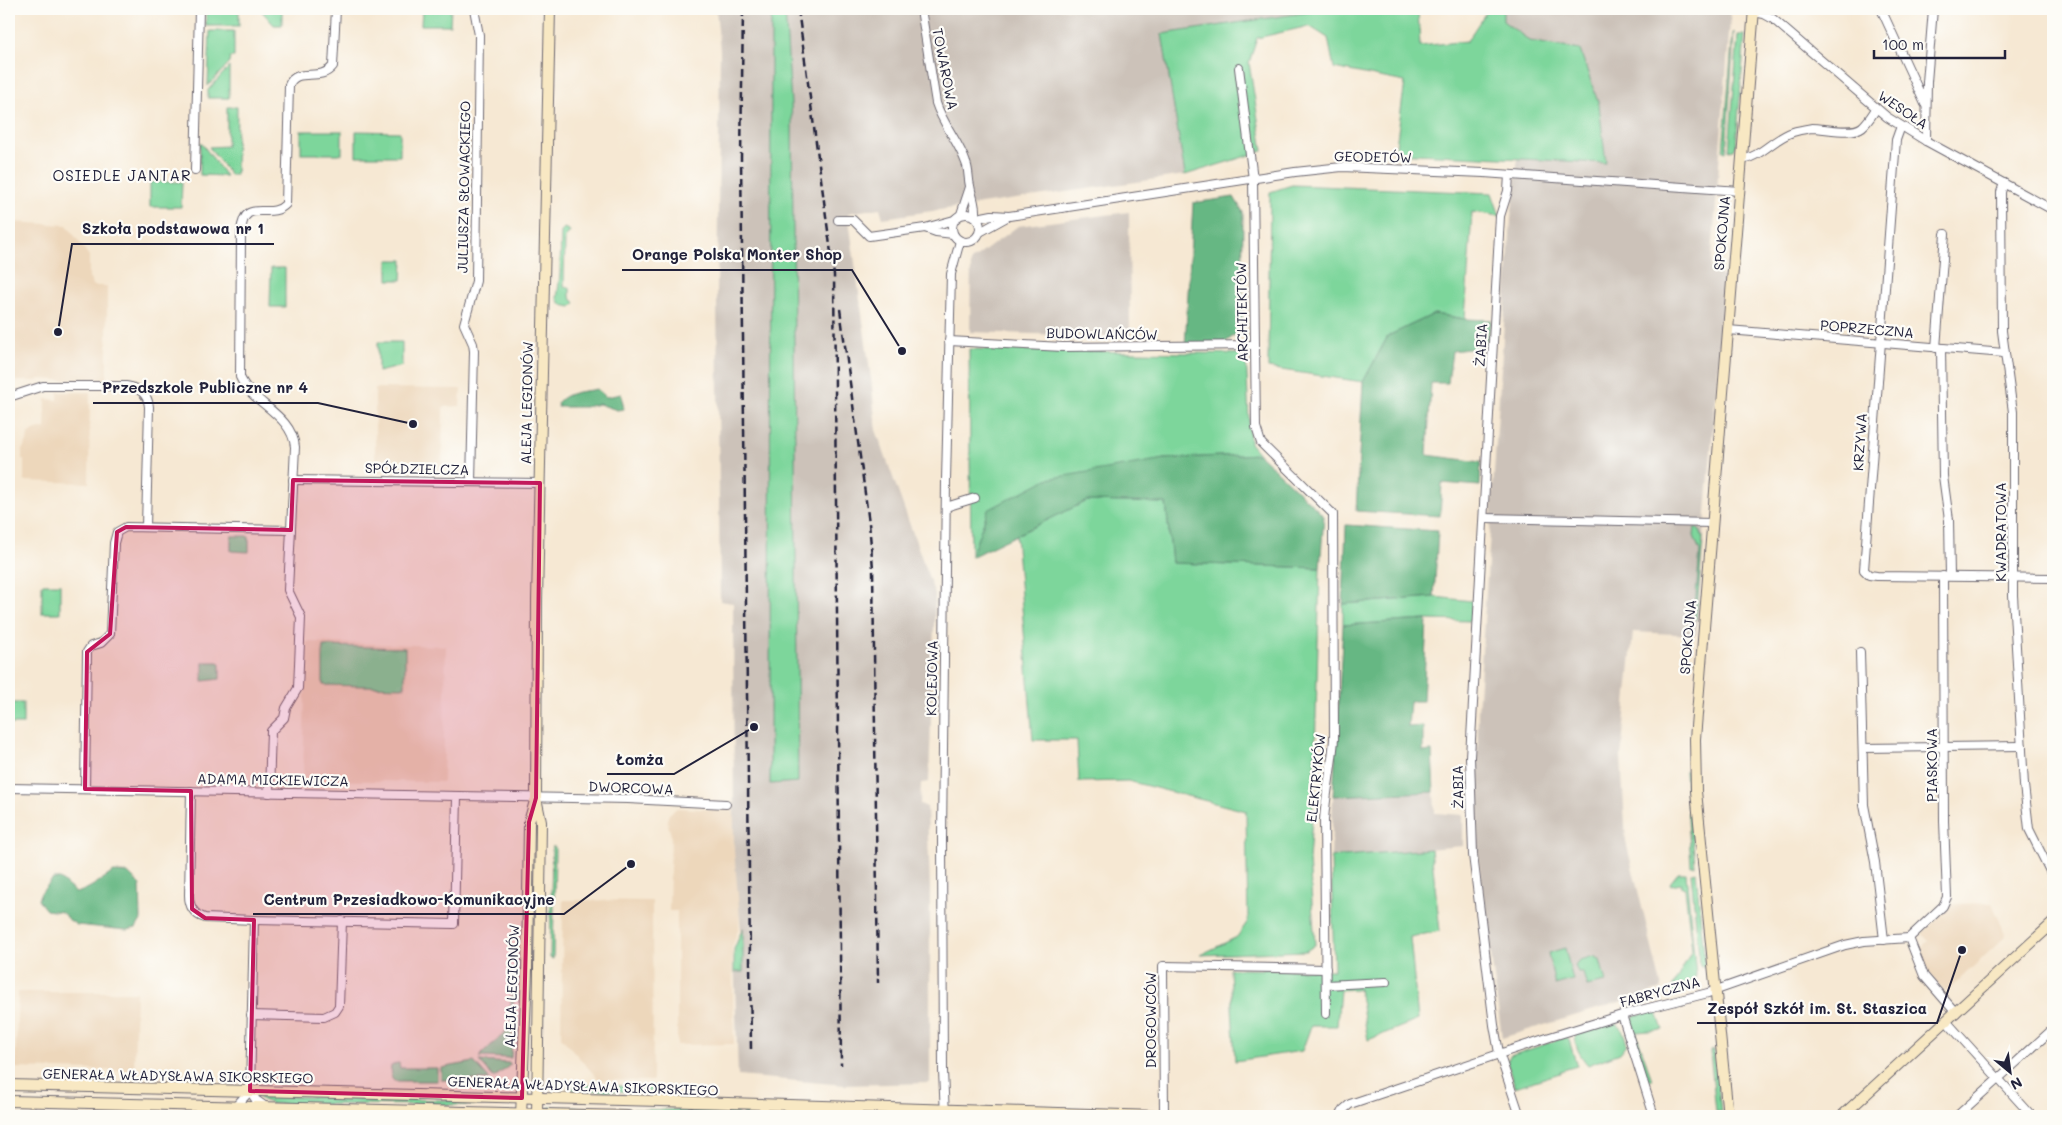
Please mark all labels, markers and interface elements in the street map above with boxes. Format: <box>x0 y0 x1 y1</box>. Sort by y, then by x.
street label: TOWAROWA <box>928 26 963 111</box>
scale bar <box>1874 28 2006 60</box>
text: 100 m <box>1882 34 1924 54</box>
street label: WESOŁA <box>1875 86 1932 133</box>
street label: JULIUSZA SŁOWACKIEGO <box>452 101 475 273</box>
street label: GEODETÓW <box>1334 146 1412 167</box>
district label: OSIEDLE JANTAR <box>52 165 192 185</box>
street label: SPOKOJNA <box>1709 195 1734 271</box>
callout: Szkoła podstawowa nr 1 <box>72 214 274 244</box>
text: Szkoła podstawowa nr 1 <box>82 218 264 238</box>
callout: Orange Polska Monter Shop <box>622 240 852 270</box>
text: Orange Polska Monter Shop <box>632 244 842 264</box>
street label: ARCHITEKTÓW <box>1231 262 1252 362</box>
street label: POPRZECZNA <box>1819 315 1915 342</box>
street label: BUDOWLAŃCÓW <box>1046 323 1158 344</box>
street label: ŻABIA <box>1470 323 1491 367</box>
street label: ALEJA LEGIONÓW <box>516 341 537 465</box>
callout: Przedszkole Publiczne nr 4 <box>93 373 318 403</box>
text: Przedszkole Publiczne nr 4 <box>102 377 308 397</box>
street label: KRZYWA <box>1848 412 1871 472</box>
street label: SPÓŁDZIELCZA <box>365 458 469 479</box>
street label: KWADRATOWA <box>1991 482 2010 582</box>
street label: SPOKOJNA <box>1675 599 1700 675</box>
street label: KOLEJOWA <box>921 640 942 716</box>
street label: PIASKOWA <box>1922 728 1941 802</box>
street label: ELEKTRYKÓW <box>1301 733 1330 823</box>
callout: Łomża <box>607 744 674 774</box>
text: Łomża <box>615 749 664 769</box>
street label: ŻABIA <box>1448 765 1467 809</box>
street label: ADAMA MICKIEWICZA <box>197 769 349 790</box>
street label: DWORCOWA <box>588 777 674 798</box>
callout: Centrum Przesiadkowo-Komunikacyjne <box>253 884 564 914</box>
text: Centrum Przesiadkowo-Komunikacyjne <box>264 889 554 909</box>
street label: ALEJA LEGIONÓW <box>500 924 523 1048</box>
street label: DROGOWCÓW <box>1141 972 1160 1068</box>
street label: FABRYCZNA <box>1618 972 1702 1011</box>
callout: Zespół Szkół im. St. Staszica <box>1697 993 1937 1023</box>
text: Zespół Szkół im. St. Staszica <box>1707 998 1927 1018</box>
north arrow <box>1984 1048 2034 1098</box>
street label: GENERAŁA WŁADYSŁAWA SIKORSKIEGO <box>42 1064 314 1087</box>
street label: GENERAŁA WŁADYSŁAWA SIKORSKIEGO <box>447 1071 719 1100</box>
text: N <box>2007 1073 2026 1095</box>

